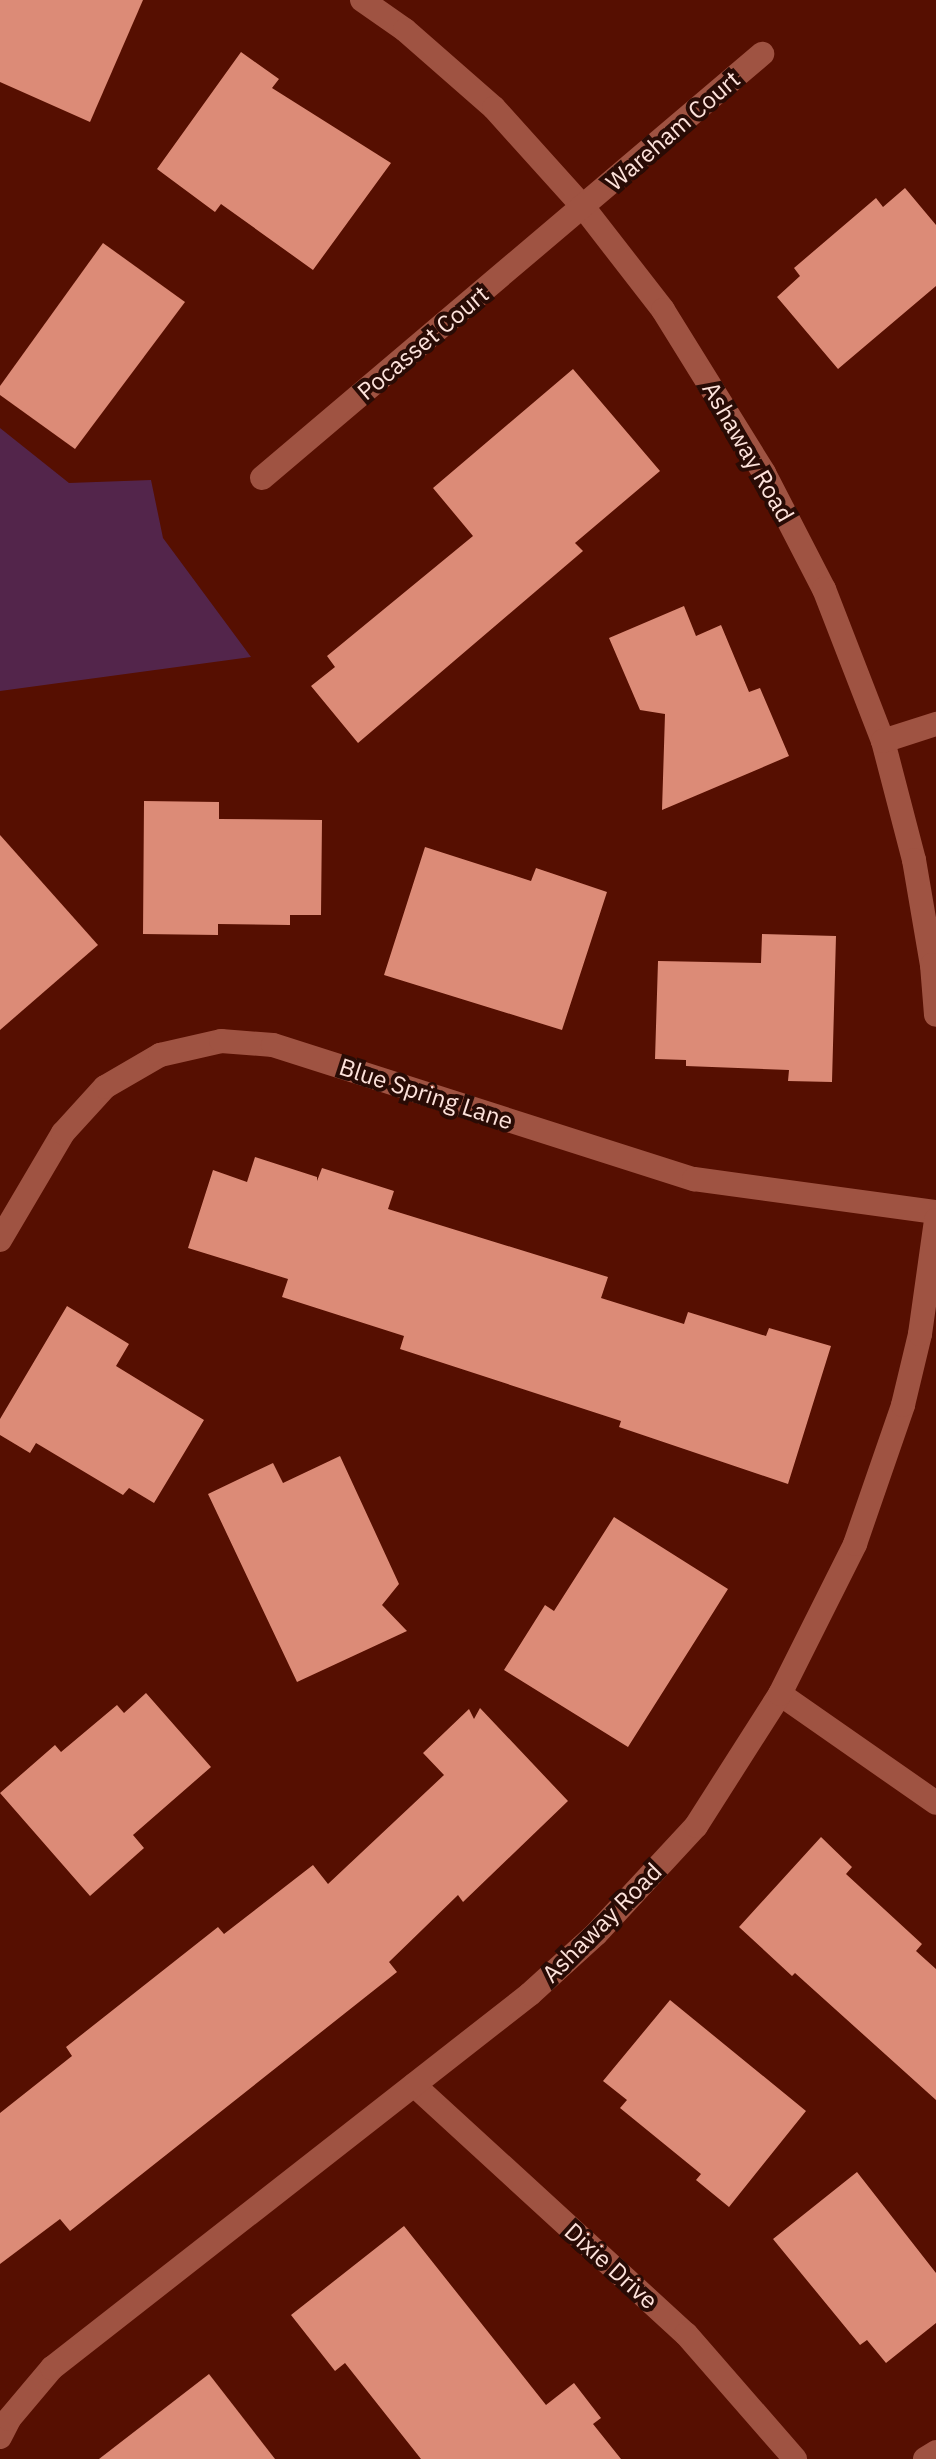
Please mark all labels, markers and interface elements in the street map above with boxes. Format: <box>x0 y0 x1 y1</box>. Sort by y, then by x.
street label: Wareham Court <box>600 65 746 197</box>
street label: Pocasset Court <box>352 280 494 406</box>
street label: Ashaway Road <box>696 377 800 527</box>
street label: Blue Spring Lane <box>336 1052 516 1136</box>
street label: Ashaway Road <box>536 1857 668 1989</box>
street label: Dixie Drive <box>559 2217 663 2315</box>

